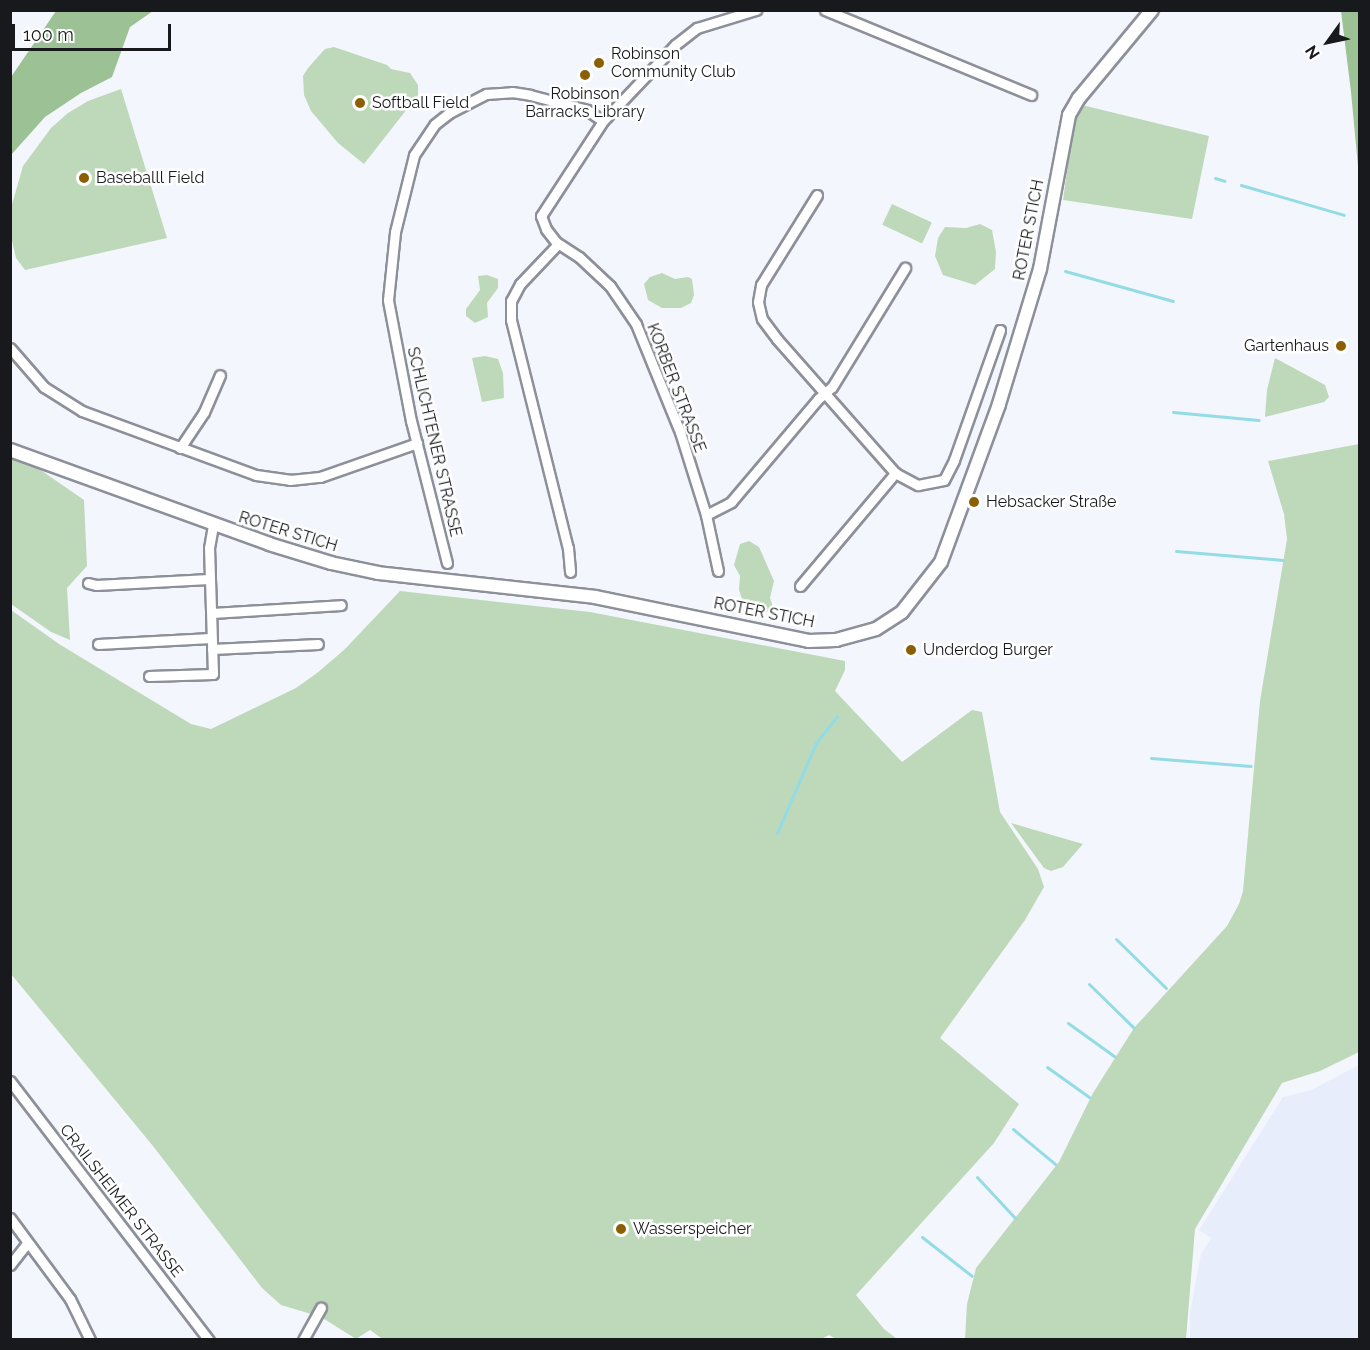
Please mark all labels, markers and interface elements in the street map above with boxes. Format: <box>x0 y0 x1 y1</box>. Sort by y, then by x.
scale bar <box>15 12 174 50</box>
north arrow <box>1298 12 1358 72</box>
text: 100 m <box>23 24 74 45</box>
text: N <box>1301 42 1324 62</box>
place label: Robinson Community Club <box>611 44 736 82</box>
marker: Robinson Community Club <box>592 56 606 70</box>
marker: Robinson Barracks Library <box>578 68 592 82</box>
place label: Robinson Barracks Library <box>525 84 645 122</box>
place label: Softball Field <box>372 93 470 113</box>
marker: Softball Field <box>353 96 367 110</box>
place label: Baseballl Field <box>96 168 205 188</box>
marker: Baseballl Field <box>77 171 91 185</box>
street label: ROTER STICH <box>1010 178 1048 282</box>
street label: KORBER STRASSE <box>643 321 709 455</box>
place label: Gartenhaus <box>1244 336 1329 356</box>
marker: Gartenhaus <box>1334 339 1348 353</box>
street label: SCHLICHTENER STRASSE <box>403 345 465 539</box>
place label: Hebsacker Straße <box>986 492 1117 512</box>
marker: Hebsacker Straße <box>967 495 981 509</box>
street label: ROTER STICH <box>236 508 340 556</box>
street label: ROTER STICH <box>712 594 816 632</box>
place label: Underdog Burger <box>923 640 1053 660</box>
marker: Underdog Burger <box>904 643 918 657</box>
street label: CRAILSHEIMER STRASSE <box>55 1121 187 1281</box>
place label: Wasserspeicher <box>633 1219 752 1239</box>
marker: Wasserspeicher <box>614 1222 628 1236</box>

